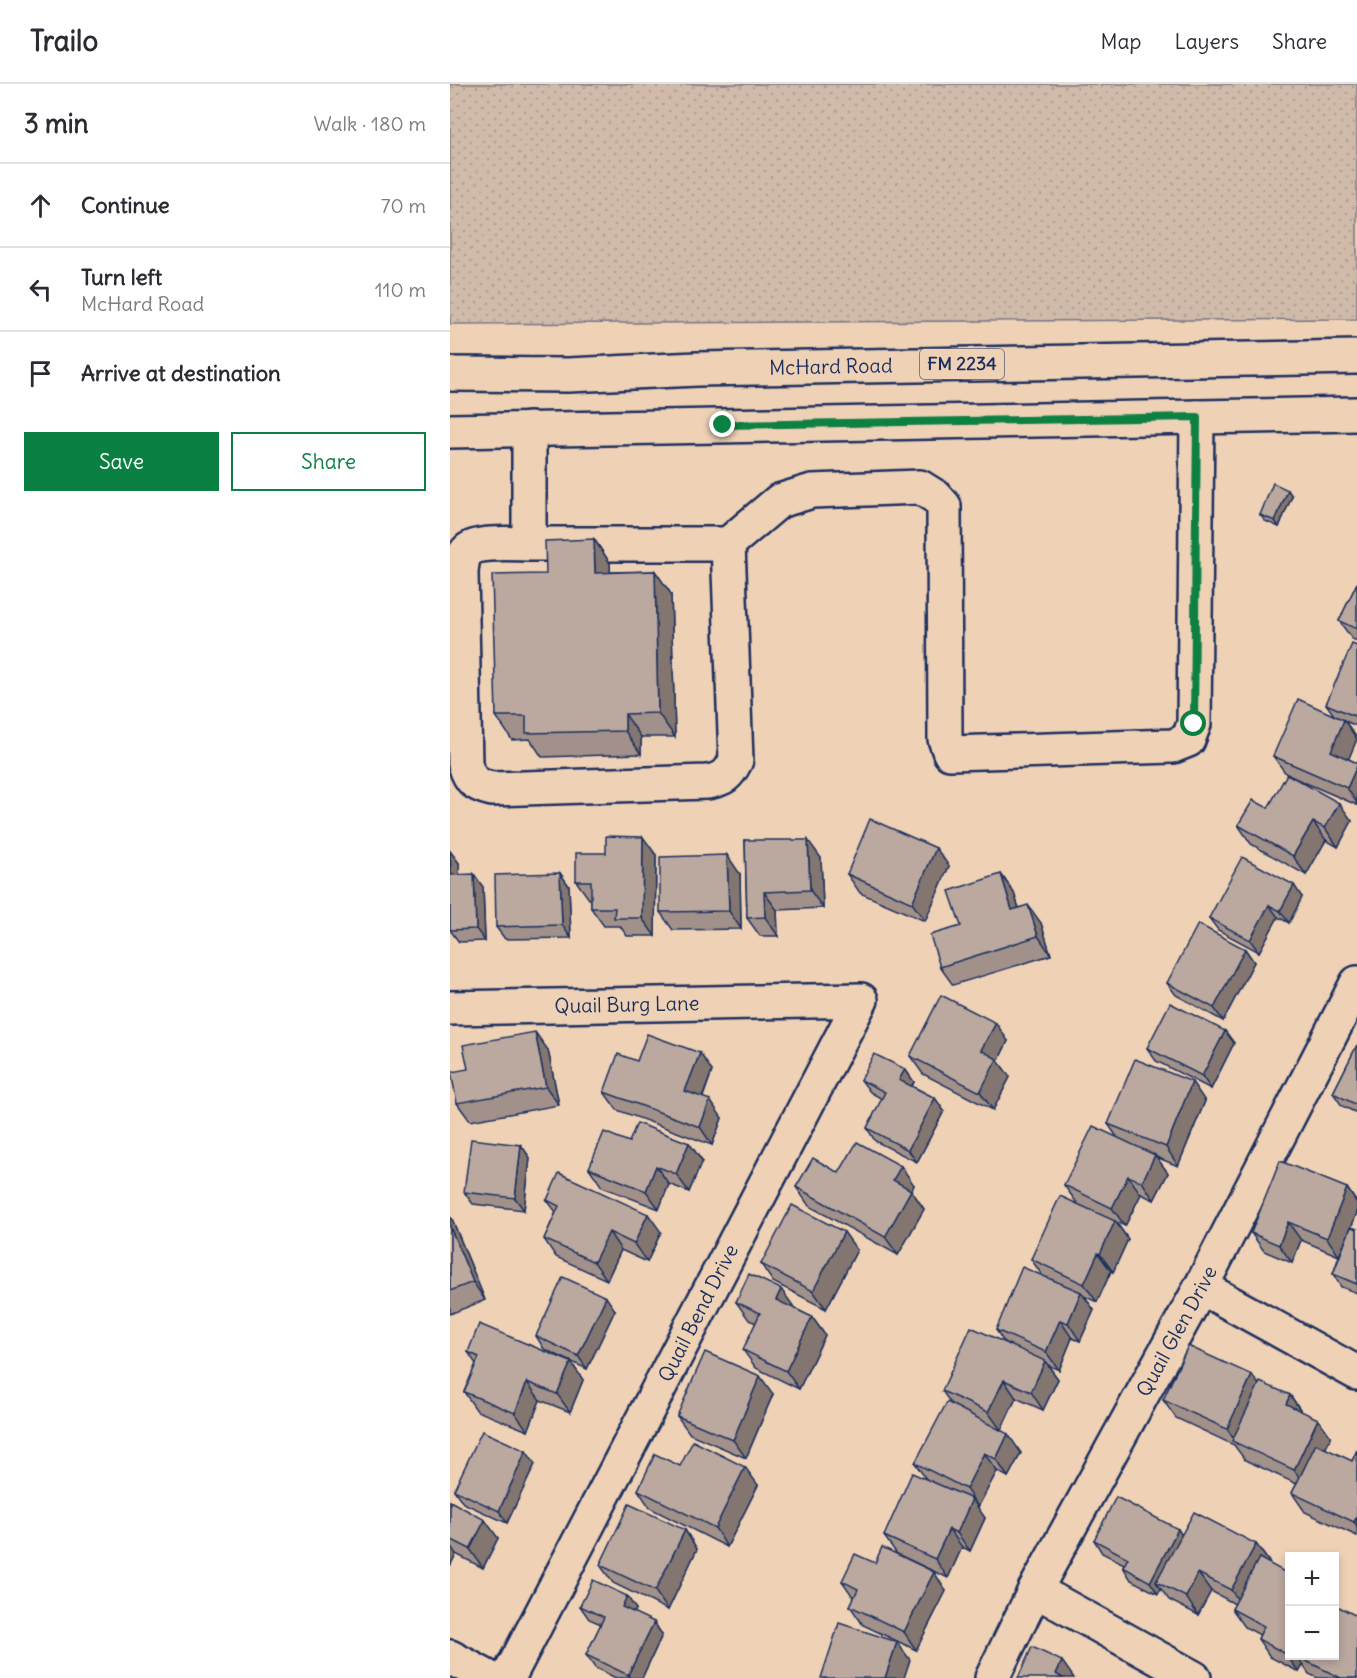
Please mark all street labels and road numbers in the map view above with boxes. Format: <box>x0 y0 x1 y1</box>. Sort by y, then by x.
road number: FM 2234 <box>920 349 1004 379</box>
street label: McHard Road <box>769 352 893 380</box>
street label: Quail Burg Lane <box>554 990 700 1018</box>
street label: Quail Bend Drive <box>652 1240 743 1386</box>
street label: Quail Glen Drive <box>1130 1261 1222 1401</box>

